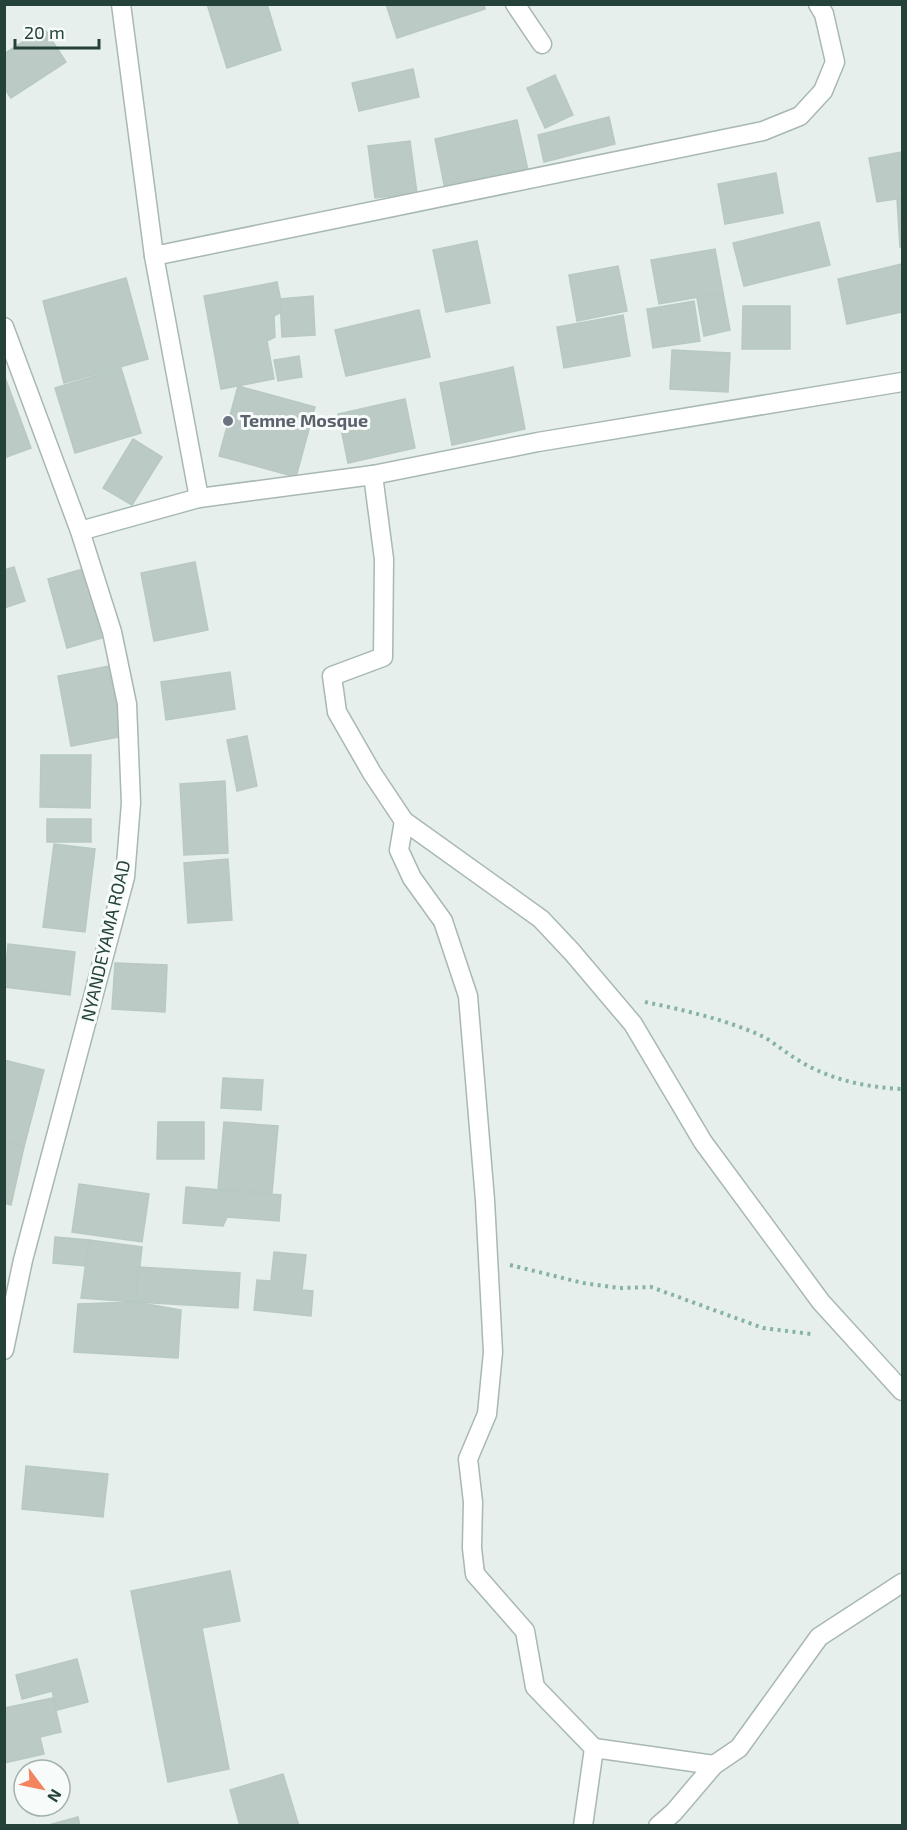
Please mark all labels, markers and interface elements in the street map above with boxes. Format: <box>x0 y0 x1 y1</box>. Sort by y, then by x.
scale bar <box>15 12 99 50</box>
text: 20 m <box>24 21 65 43</box>
place label: Temne Mosque <box>240 409 368 431</box>
marker: Temne Mosque <box>221 414 235 428</box>
street label: NYANDEYAMA ROAD <box>76 858 134 1024</box>
north arrow <box>12 1758 72 1818</box>
text: N <box>44 1786 66 1806</box>

